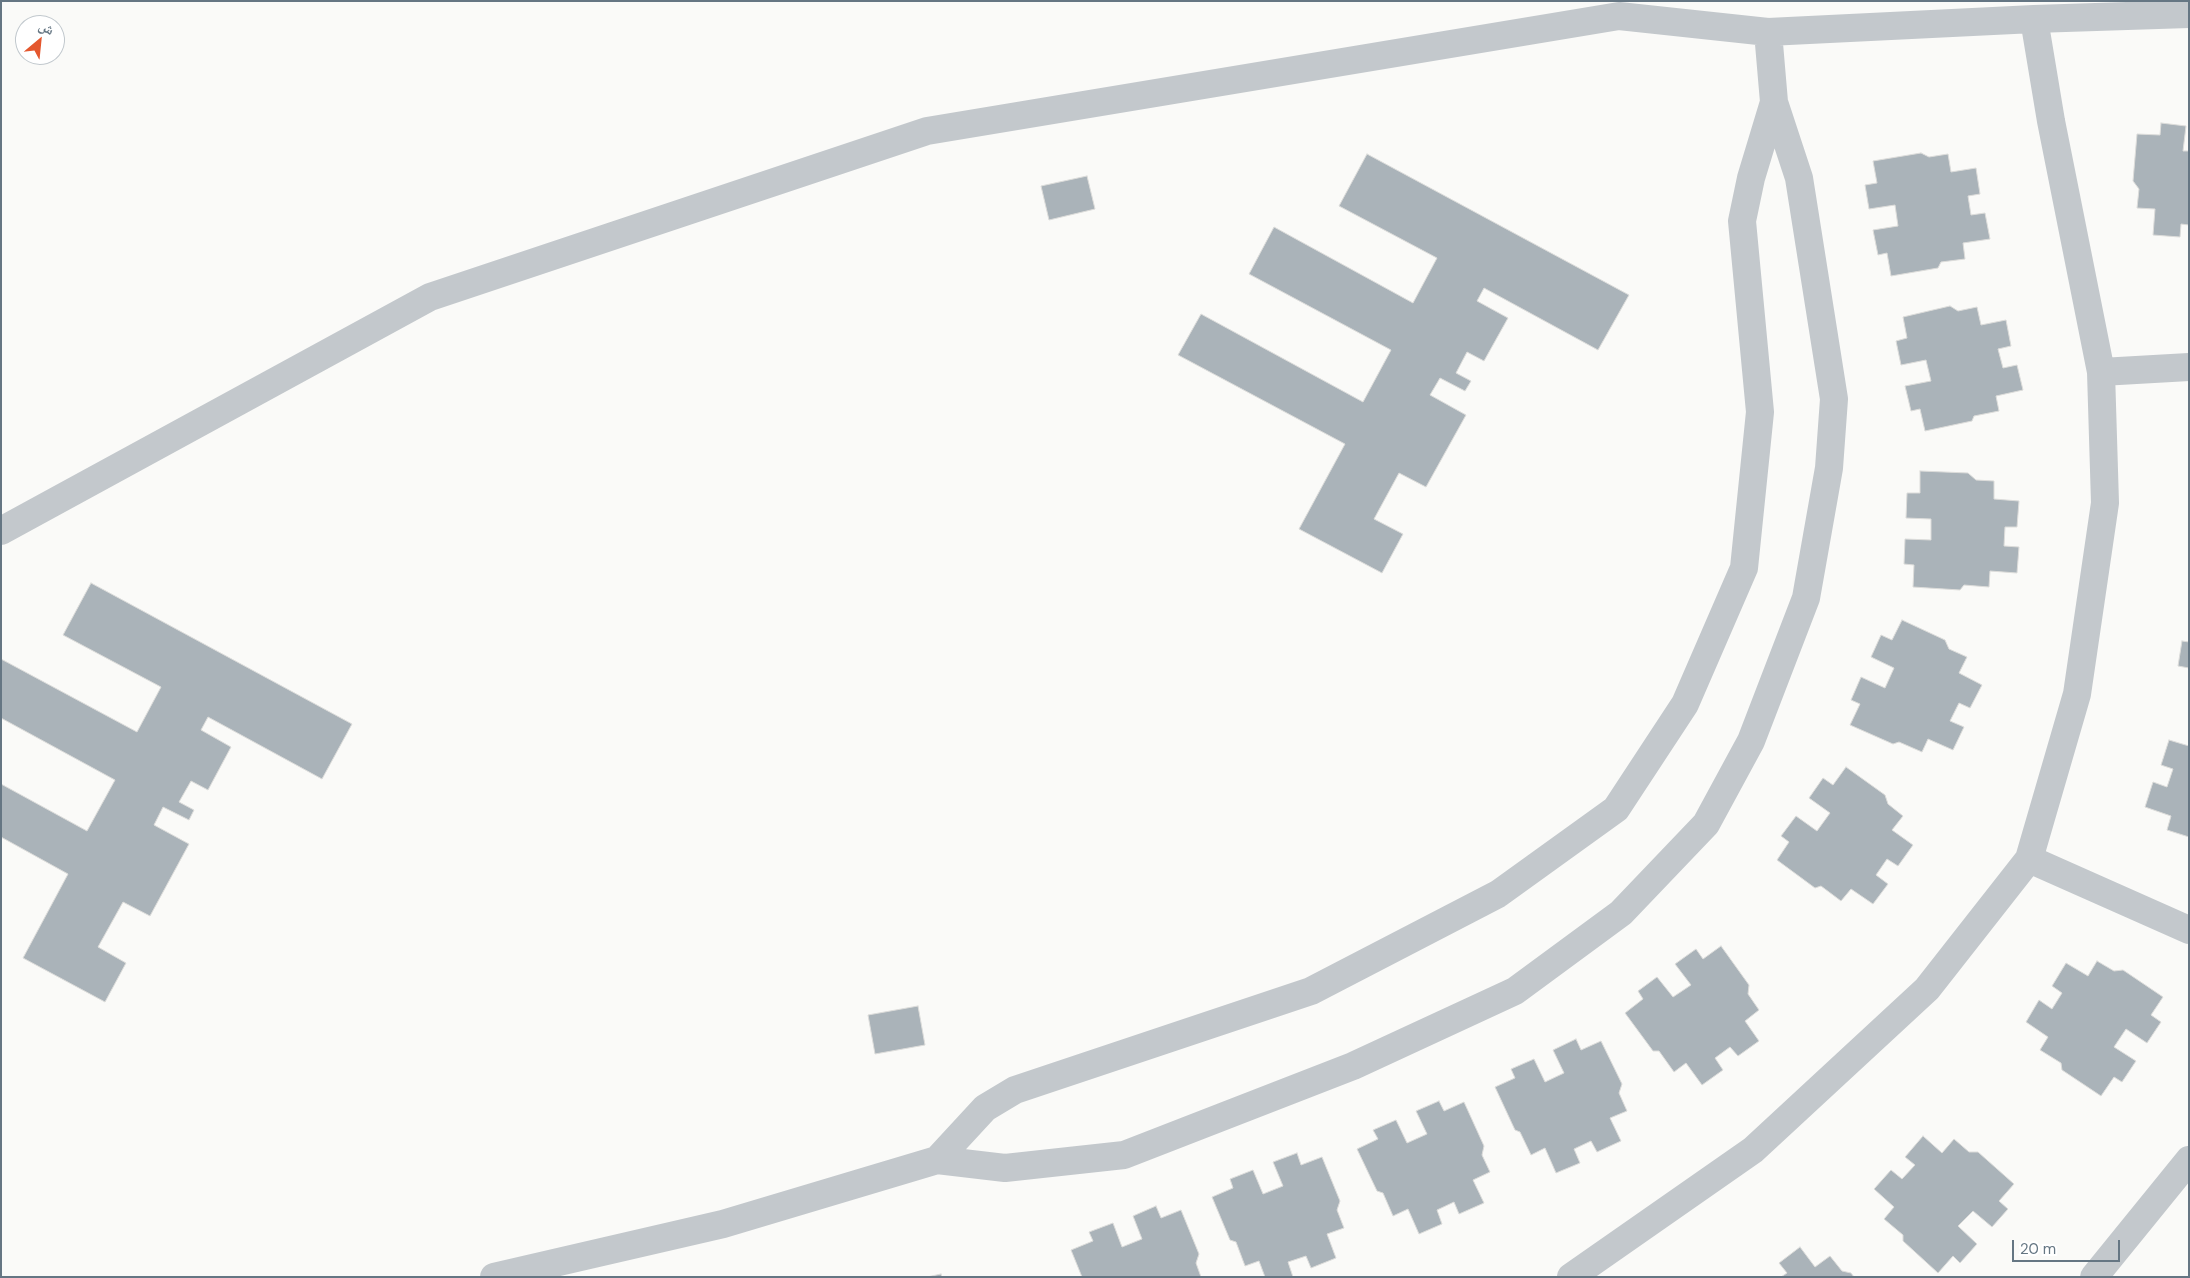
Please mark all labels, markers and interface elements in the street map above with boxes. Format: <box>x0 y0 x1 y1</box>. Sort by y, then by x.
north arrow <box>15 15 65 65</box>
text: ش <box>36 16 57 39</box>
scale bar <box>2015 1230 2122 1262</box>
text: 20 m <box>2020 1239 2056 1259</box>

